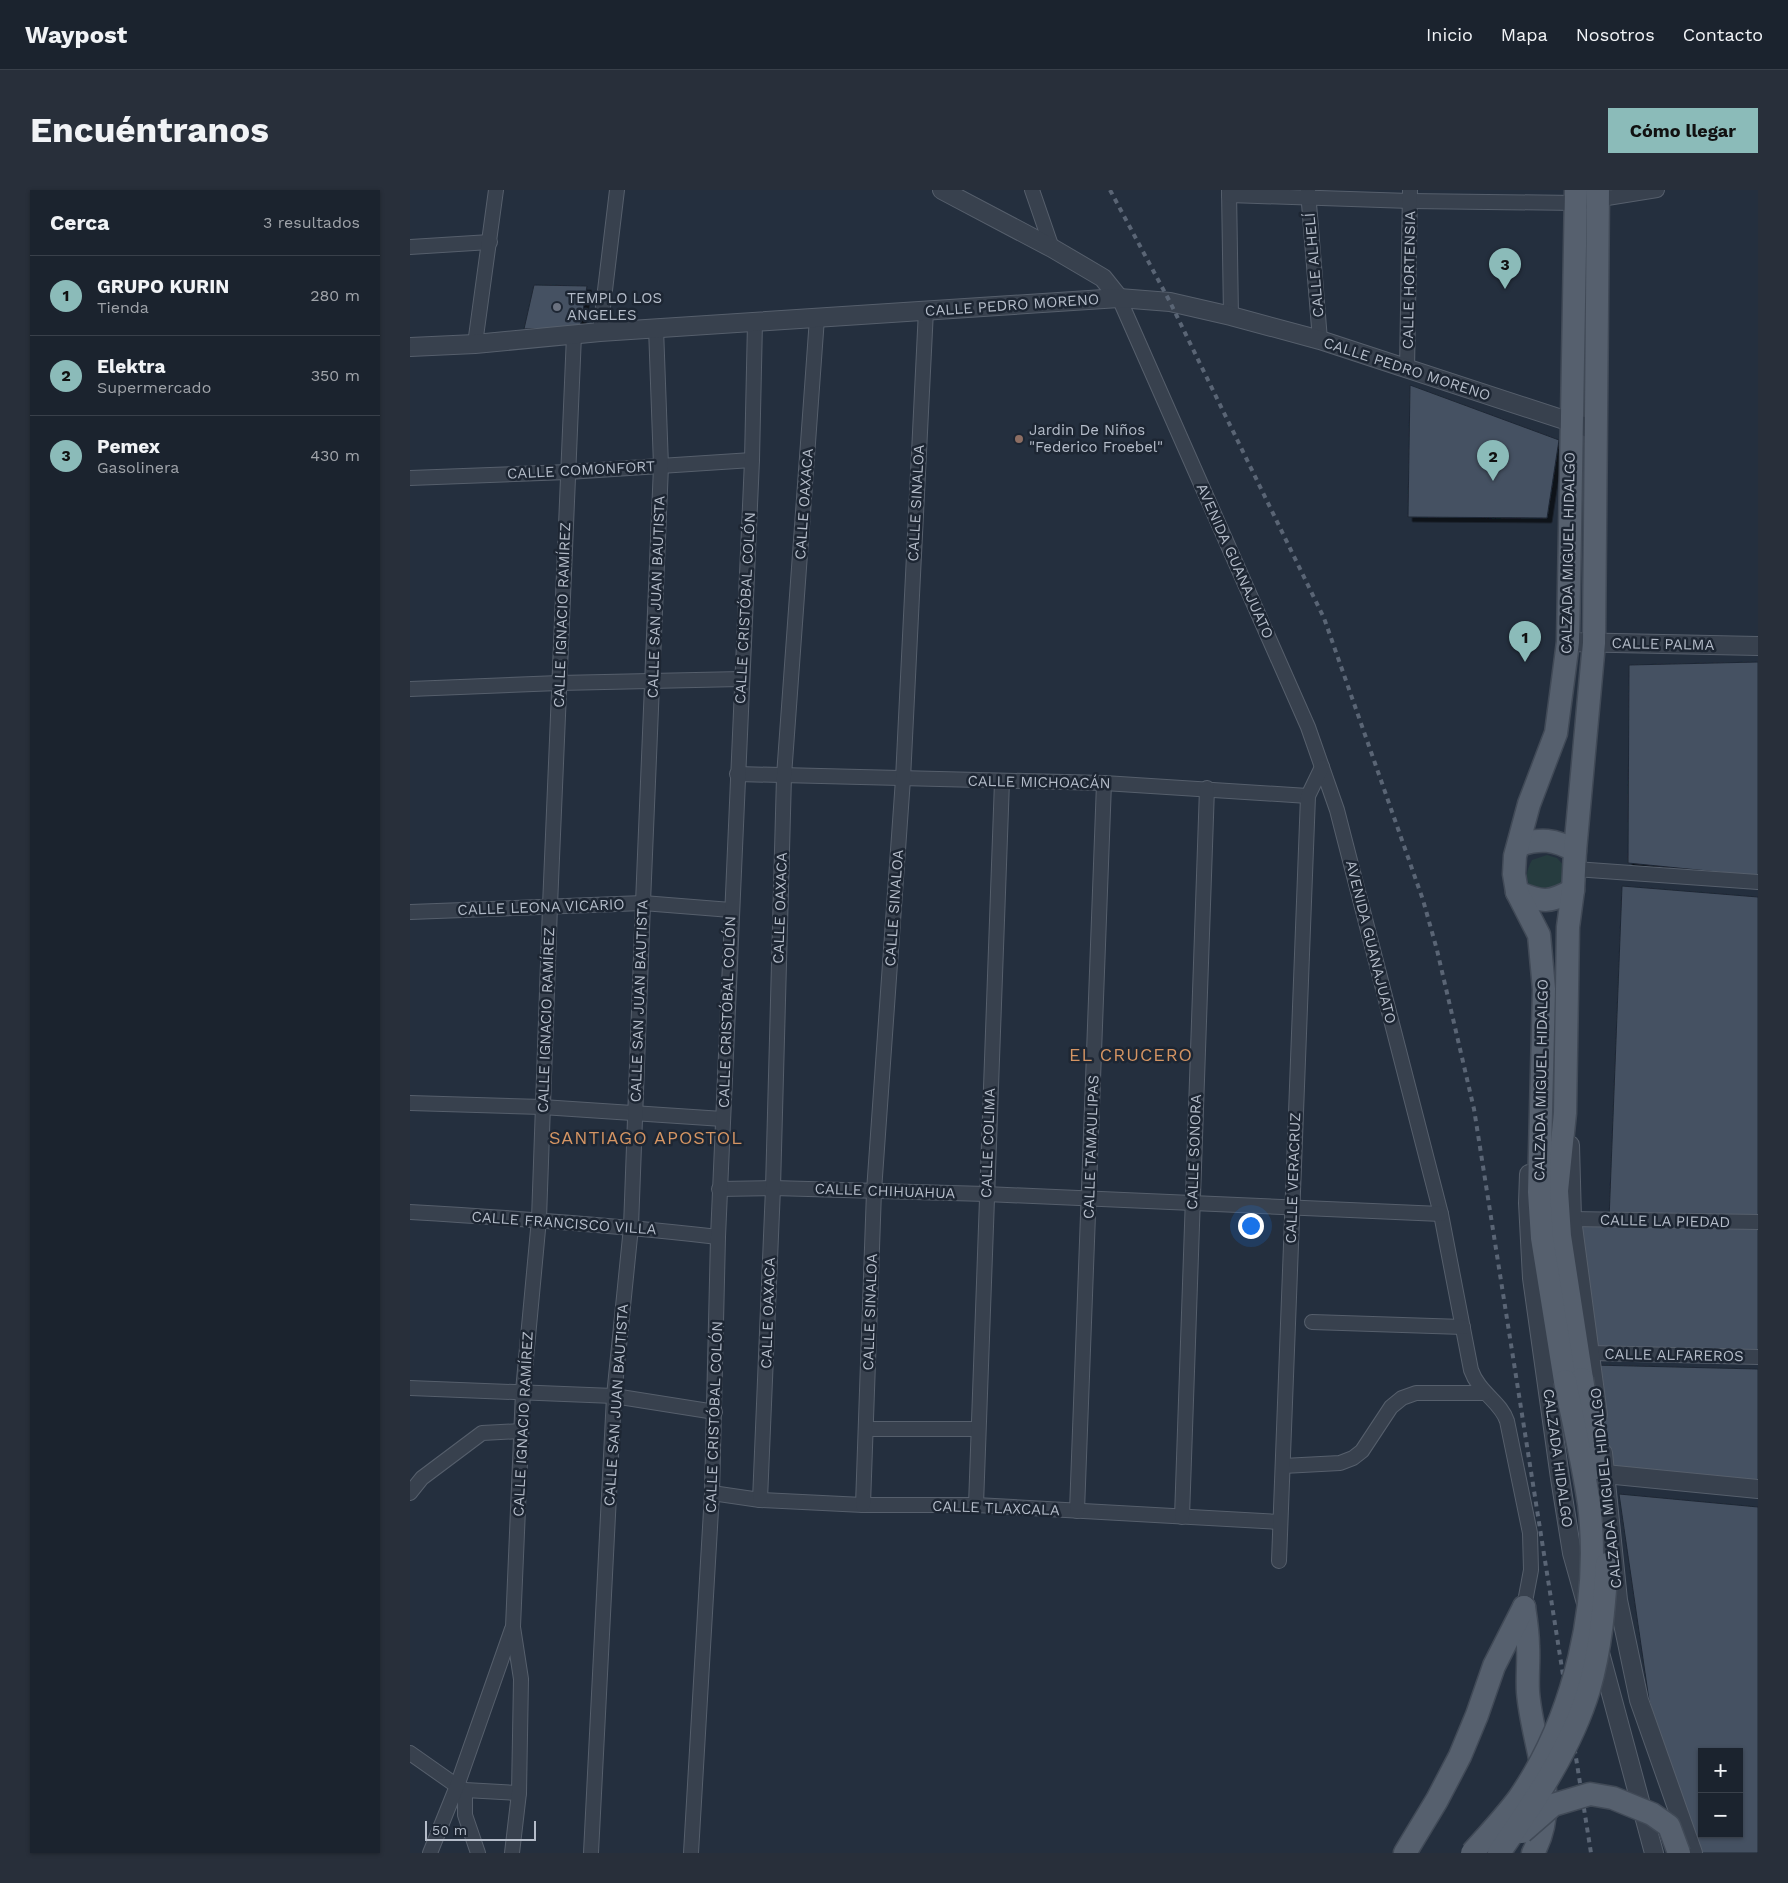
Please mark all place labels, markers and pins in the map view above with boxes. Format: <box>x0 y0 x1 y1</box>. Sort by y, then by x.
pin: 3 <box>1489 248 1521 289</box>
place label: TEMPLO LOS ANGELES <box>567 289 662 324</box>
marker: TEMPLO LOS ANGELES <box>551 301 563 313</box>
place label: Jardin De Niños "Federico Froebel" <box>1029 421 1163 456</box>
marker: Jardin De Niños "Federico Froebel" <box>1013 433 1025 445</box>
pin: 2 <box>1477 440 1509 481</box>
pin: 1 <box>1509 621 1541 662</box>

